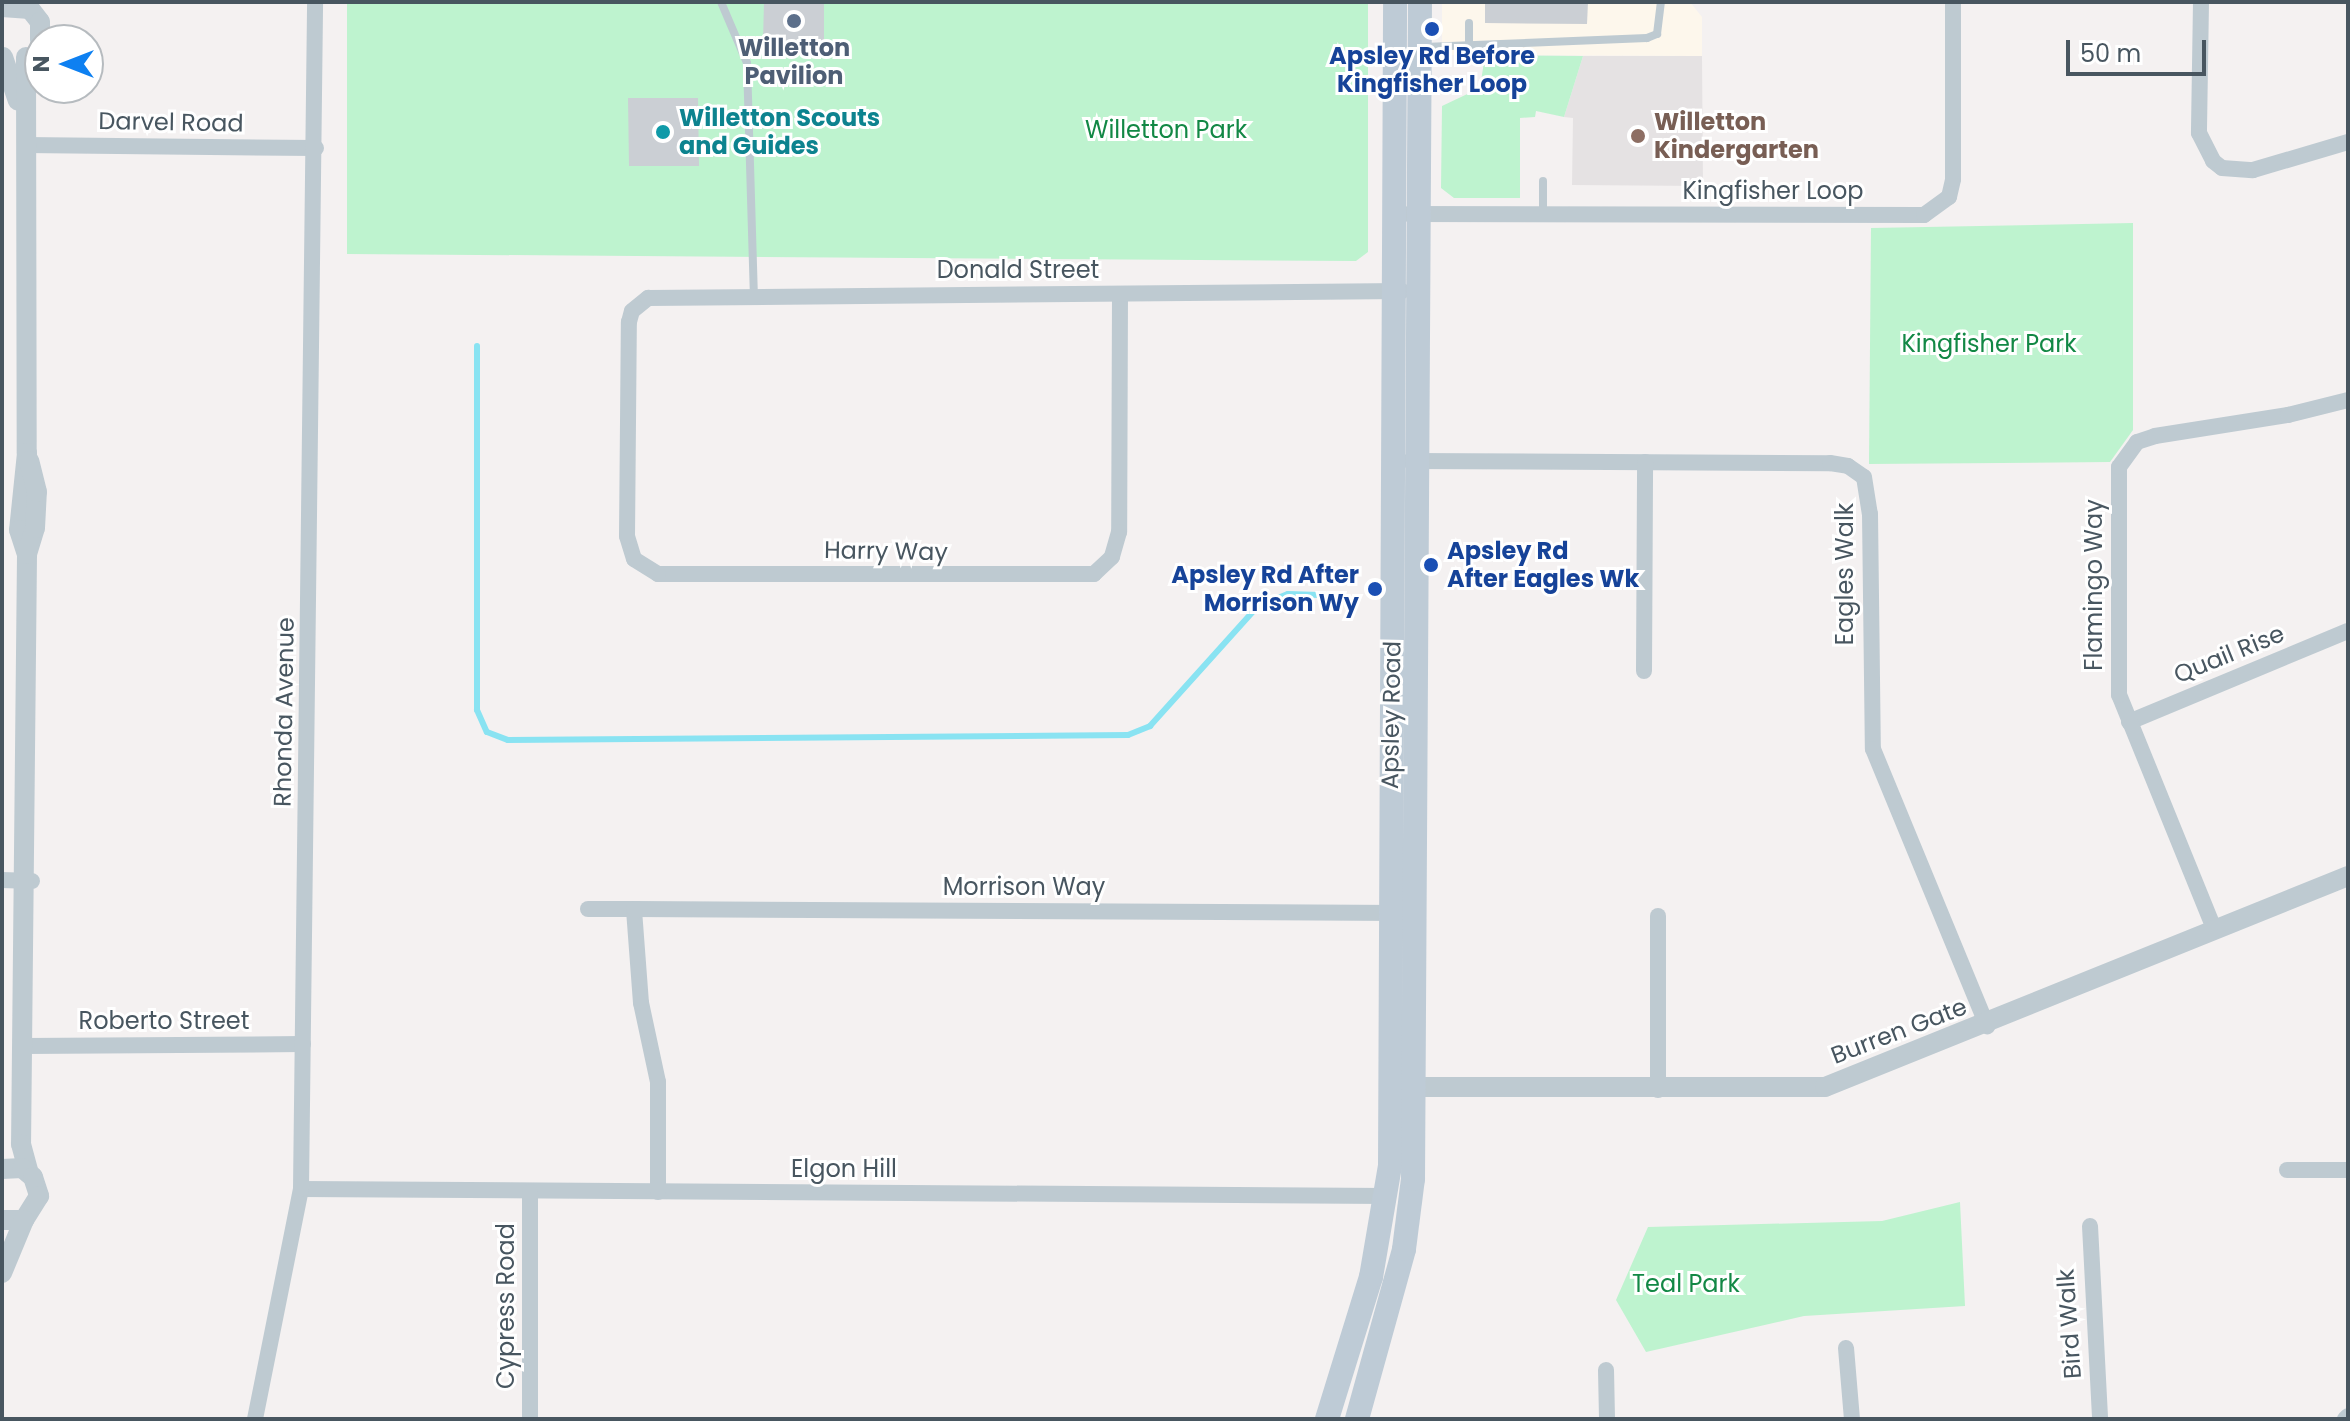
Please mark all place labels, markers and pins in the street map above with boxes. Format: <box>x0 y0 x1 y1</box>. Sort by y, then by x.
marker: Willetton Pavilion <box>785 12 803 30</box>
marker: Apsley Rd Before Kingfisher Loop <box>1423 20 1441 38</box>
place label: Willetton Pavilion <box>738 34 850 90</box>
place label: Apsley Rd Before Kingfisher Loop <box>1329 42 1535 98</box>
place label: Willetton Scouts and Guides <box>679 104 880 160</box>
place label: Willetton Kindergarten <box>1654 108 1819 164</box>
marker: Willetton Scouts and Guides <box>654 123 672 141</box>
marker: Willetton Kindergarten <box>1629 127 1647 145</box>
place label: Apsley Rd After Eagles Wk <box>1447 537 1639 593</box>
marker: Apsley Rd After Eagles Wk <box>1422 556 1440 574</box>
place label: Apsley Rd After Morrison Wy <box>1171 561 1359 617</box>
marker: Apsley Rd After Morrison Wy <box>1366 580 1384 598</box>

